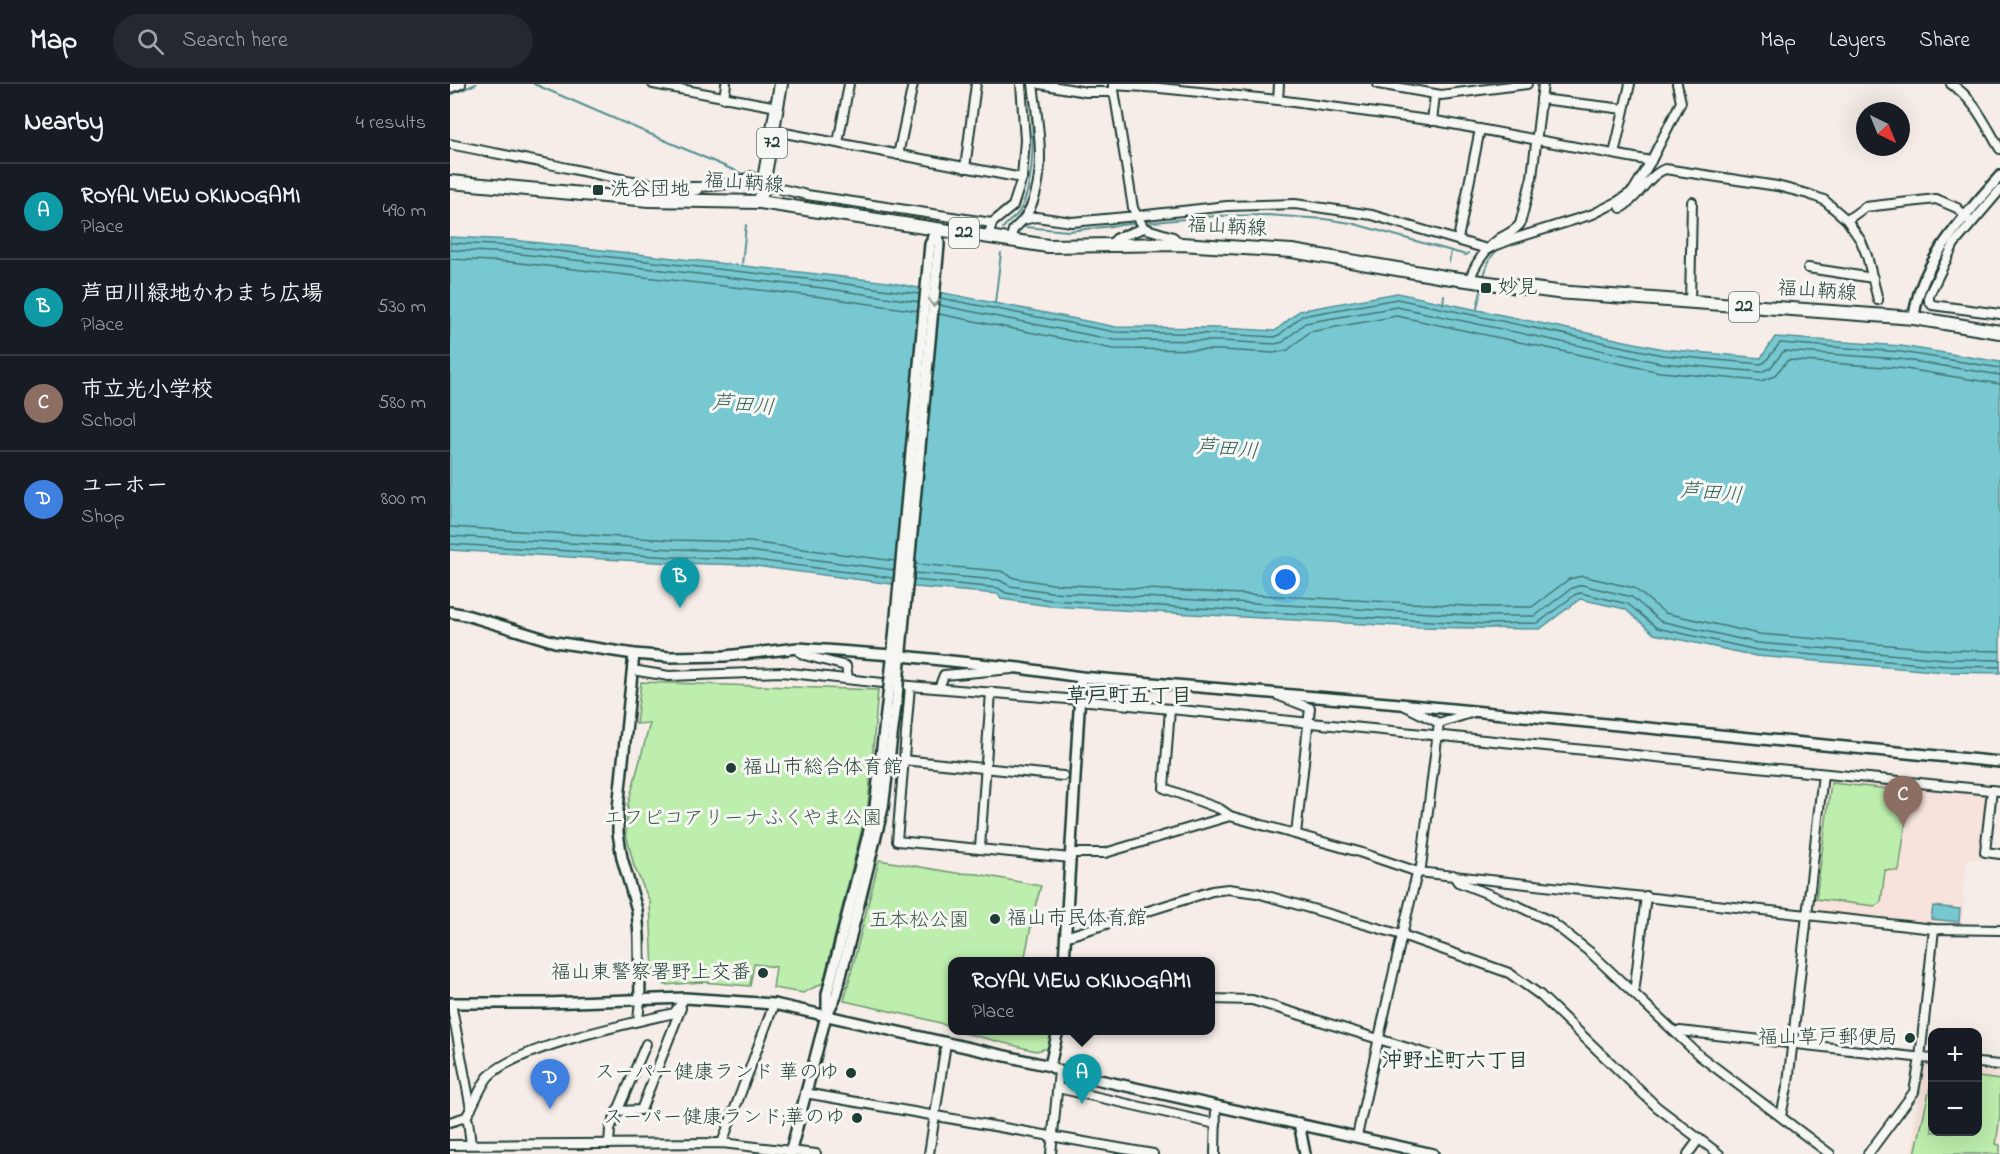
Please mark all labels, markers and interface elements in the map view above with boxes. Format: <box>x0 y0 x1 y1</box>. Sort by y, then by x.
search box <box>113 14 533 68</box>
text: Map <box>30 21 77 62</box>
icon: search <box>134 25 167 58</box>
text: Search here <box>182 25 288 57</box>
text: Map <box>1760 26 1796 56</box>
text: Layers <box>1829 26 1886 56</box>
text: Share <box>1919 26 1970 56</box>
north arrow <box>1856 102 1910 156</box>
text: Nearby <box>24 104 103 142</box>
text: 4 results <box>356 109 426 138</box>
road number: 72 <box>757 128 787 158</box>
street label: 福山鞆線 <box>703 167 785 201</box>
place label: 洗谷団地 <box>610 176 690 205</box>
text: ROYAL VIEW OKINOGAMI <box>81 181 300 213</box>
marker: 洗谷団地 <box>591 183 605 197</box>
text: A <box>37 197 50 226</box>
text: 490 m <box>383 197 426 226</box>
street label: 福山鞆線 <box>1186 211 1268 245</box>
text: Place <box>81 213 123 242</box>
road number: 22 <box>949 218 979 248</box>
place label: 妙見 <box>1498 274 1538 303</box>
street label: 福山鞆線 <box>1776 275 1858 309</box>
text: 芦田川緑地かわまち広場 <box>81 279 323 311</box>
marker: 妙見 <box>1479 281 1493 295</box>
road number: 22 <box>1729 292 1759 322</box>
text: B <box>37 293 50 322</box>
text: 530 m <box>377 293 426 322</box>
one-way arrow <box>928 298 941 307</box>
text: Place <box>81 311 123 340</box>
text: 市立光小学校 <box>81 375 213 407</box>
water label: 芦田川 <box>710 388 776 424</box>
text: C <box>38 389 49 418</box>
text: 580 m <box>378 389 426 418</box>
text: School <box>81 407 136 436</box>
water label: 芦田川 <box>1194 432 1260 468</box>
text: ユーホー <box>81 471 168 503</box>
water label: 芦田川 <box>1678 476 1744 512</box>
text: D <box>36 485 51 514</box>
text: 800 m <box>381 485 426 514</box>
text: Shop <box>81 503 125 532</box>
pin: B <box>660 558 700 608</box>
your location <box>1271 565 1300 594</box>
district label: 草戸町五丁目 <box>1066 682 1192 712</box>
place label: 福山市総合体育館 <box>743 754 903 783</box>
marker: 福山市総合体育館 <box>724 761 738 775</box>
pin: C <box>1884 776 1922 826</box>
park label: エフピコアリーナふくやま公園 <box>604 805 882 834</box>
place label: 福山市民体育館 <box>1007 905 1147 934</box>
park label: 五本松公園 <box>869 907 969 936</box>
marker: 福山市民体育館 <box>988 912 1002 926</box>
popup <box>948 957 1215 1035</box>
place label: 福山東警察署野上交番 <box>551 959 751 988</box>
marker: 福山東警察署野上交番 <box>756 966 770 980</box>
text: ROYAL VIEW OKINOGAMI <box>972 966 1191 998</box>
text: Place <box>972 998 1014 1027</box>
place label: 福山草戸郵便局 <box>1758 1024 1898 1053</box>
map controls <box>1928 1028 1982 1136</box>
button: + <box>1928 1028 1982 1082</box>
marker: 福山草戸郵便局 <box>1903 1031 1917 1045</box>
district label: 沖野上町六丁目 <box>1382 1047 1529 1077</box>
pin: A <box>1062 1054 1102 1104</box>
place label: スーパー健康ランド 華のゆ <box>595 1059 839 1088</box>
pin: D <box>530 1060 570 1109</box>
marker: スーパー健康ランド 華のゆ <box>844 1066 858 1080</box>
button: − <box>1928 1082 1982 1136</box>
place label: スーパー健康ランド;華のゆ <box>603 1104 845 1133</box>
marker: スーパー健康ランド;華のゆ <box>850 1111 864 1125</box>

